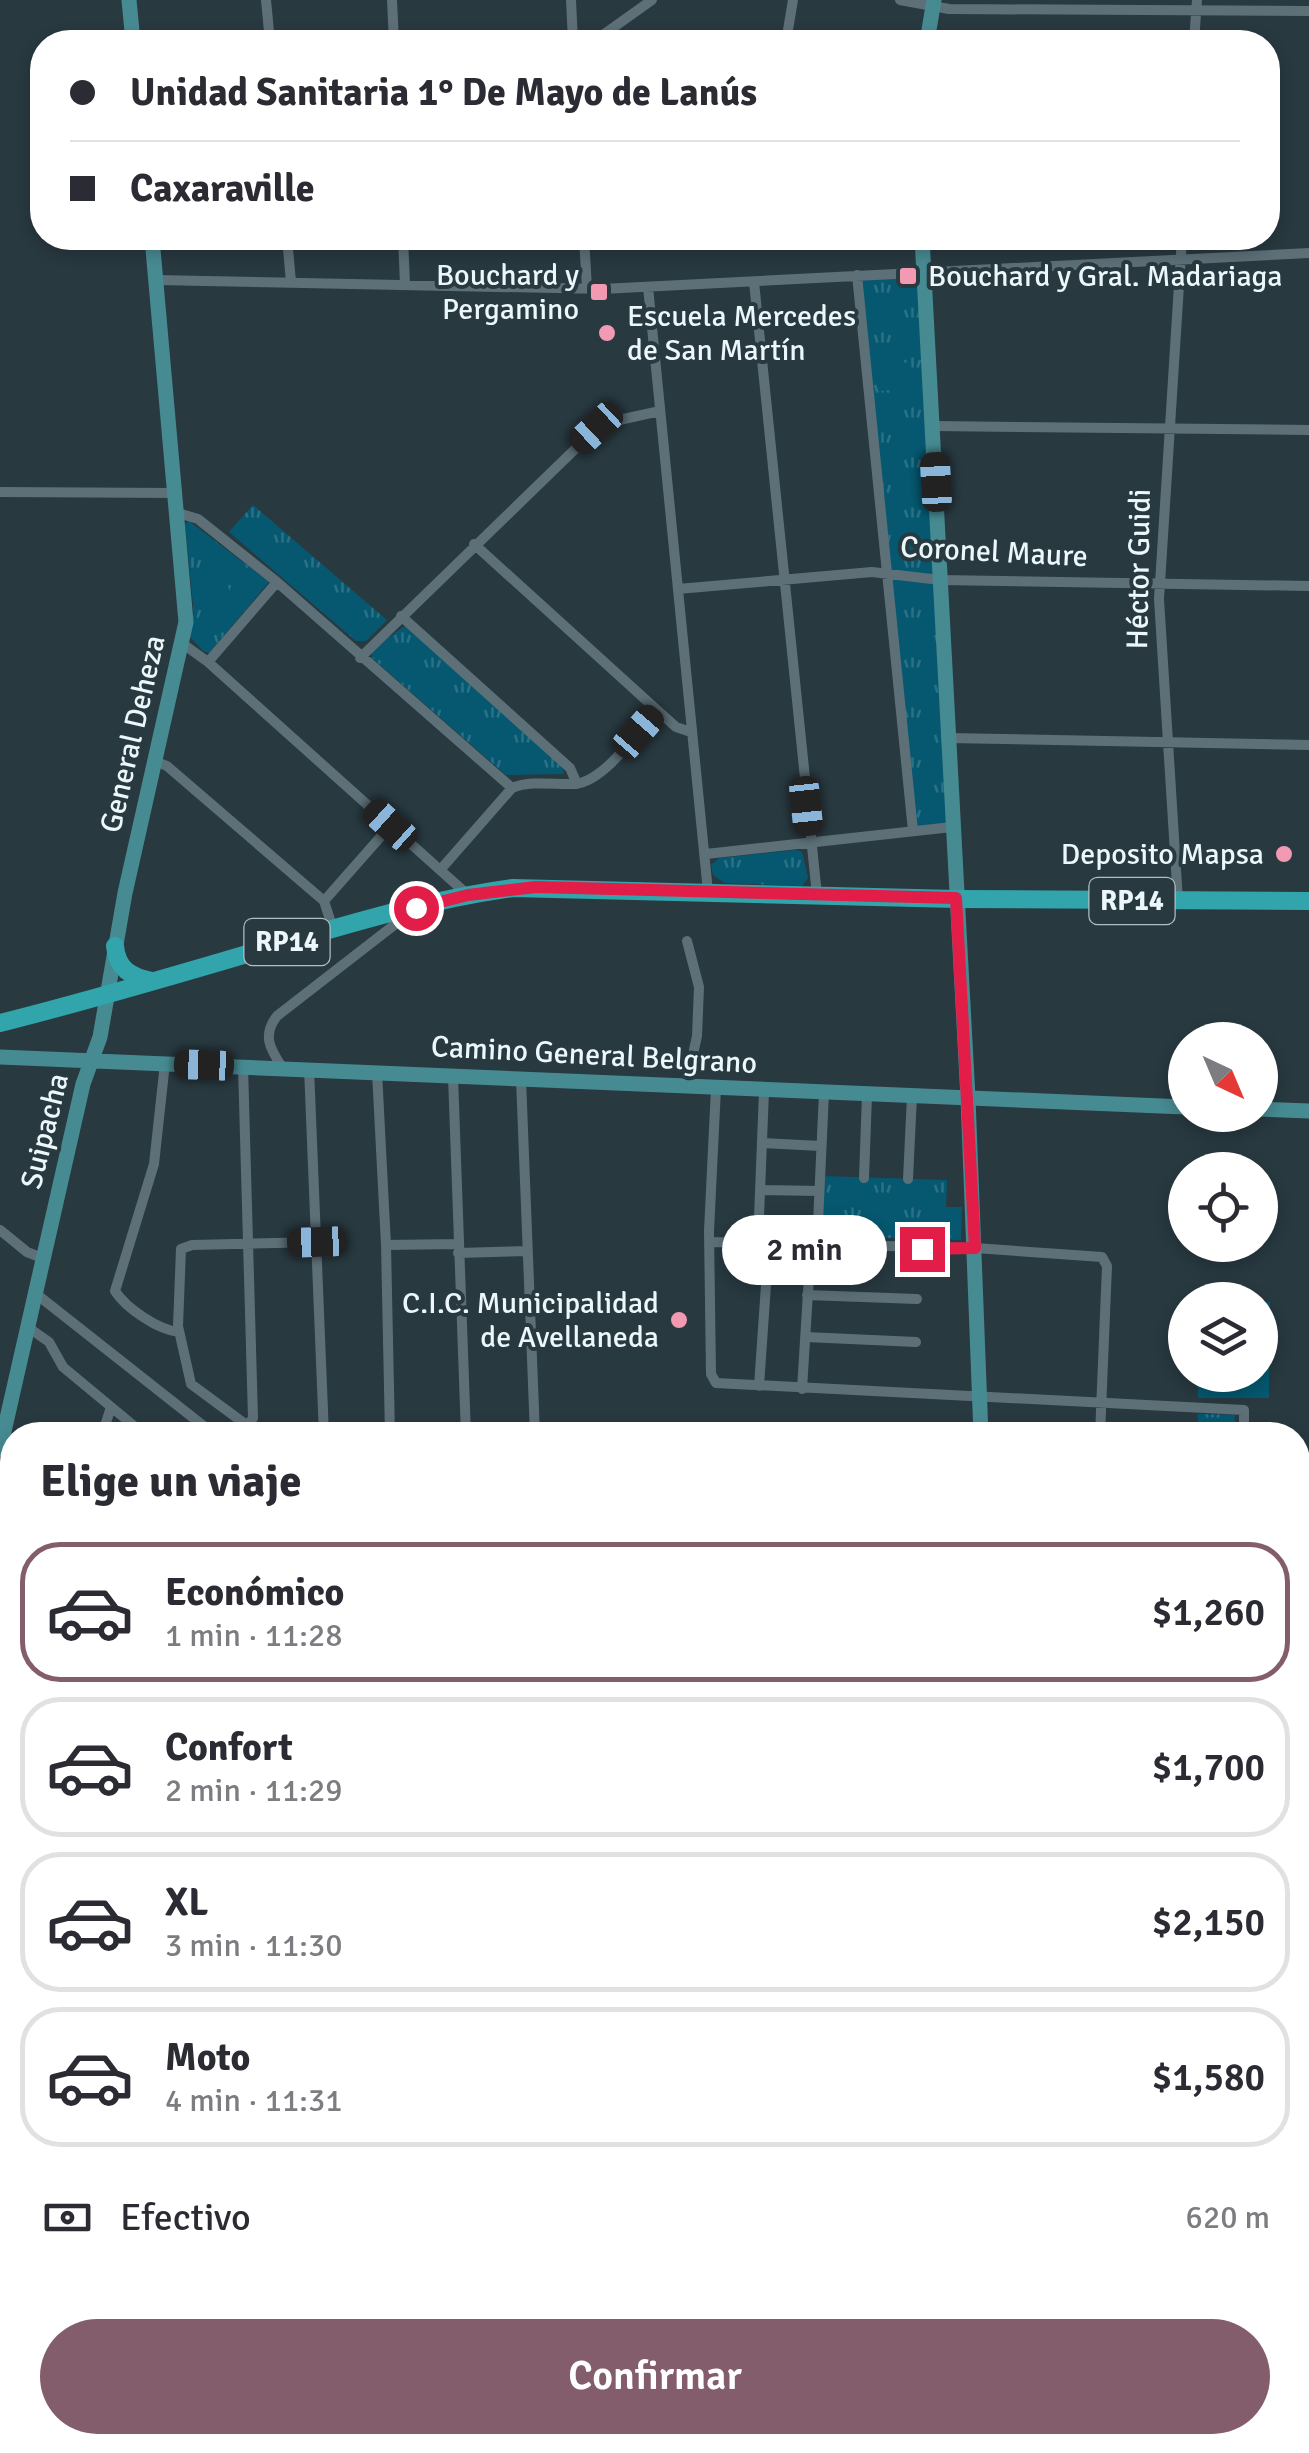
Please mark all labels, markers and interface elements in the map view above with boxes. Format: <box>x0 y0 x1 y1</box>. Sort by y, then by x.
text: Unidad Sanitaria 1° De Mayo de Lanús <box>130 69 757 116</box>
text: Caxaraville <box>130 165 315 212</box>
place label: Bouchard y Pergamino <box>436 257 579 328</box>
place label: Bouchard y Gral. Madariaga <box>928 258 1283 295</box>
marker: Bouchard y Gral. Madariaga <box>897 265 919 287</box>
marker: Bouchard y Pergamino <box>588 281 610 303</box>
place label: Escuela Mercedes de San Martín <box>627 298 856 369</box>
marker: Escuela Mercedes de San Martín <box>596 322 618 344</box>
car <box>564 397 628 459</box>
car <box>919 451 953 513</box>
street label: Héctor Guidi <box>1119 488 1159 650</box>
street label: Coronel Maure <box>899 529 1089 575</box>
street label: General Deheza <box>92 632 174 836</box>
car <box>607 700 669 764</box>
car <box>788 775 824 837</box>
car <box>358 794 422 856</box>
place label: Deposito Mapsa <box>1061 836 1264 873</box>
marker: Deposito Mapsa <box>1273 843 1295 865</box>
road number: RP14 <box>1090 878 1174 924</box>
route start <box>394 886 439 931</box>
road number: RP14 <box>244 919 330 965</box>
north arrow <box>1168 1022 1278 1132</box>
map controls <box>1168 1022 1278 1392</box>
street label: Camino General Belgrano <box>430 1028 758 1082</box>
car <box>173 1049 235 1081</box>
street label: Suipacha <box>13 1069 77 1193</box>
button: locate <box>1168 1152 1278 1262</box>
callout: 2 min <box>722 1214 887 1284</box>
car <box>286 1226 348 1258</box>
route end <box>900 1227 945 1272</box>
text: 2 min <box>766 1230 843 1269</box>
button: layers <box>1168 1282 1278 1392</box>
place label: C.I.C. Municipalidad de Avellaneda <box>402 1285 659 1356</box>
marker: C.I.C. Municipalidad de Avellaneda <box>668 1309 690 1331</box>
text: Elige un viaje <box>40 1454 302 1509</box>
icon: car <box>45 1567 135 1657</box>
text: Económico <box>165 1569 344 1616</box>
text: $1,260 <box>1152 1589 1265 1636</box>
text: 1 min · 11:28 <box>165 1616 343 1655</box>
icon: car <box>45 1722 135 1812</box>
text: Confort <box>165 1724 293 1771</box>
text: $1,700 <box>1152 1744 1265 1791</box>
text: 2 min · 11:29 <box>165 1771 343 1810</box>
icon: car <box>45 1877 135 1967</box>
text: XL <box>165 1879 208 1926</box>
text: $2,150 <box>1152 1899 1265 1946</box>
text: 3 min · 11:30 <box>165 1926 343 1965</box>
icon: car <box>45 2032 135 2122</box>
text: Moto <box>165 2034 250 2081</box>
text: $1,580 <box>1152 2054 1265 2101</box>
text: 4 min · 11:31 <box>165 2081 343 2120</box>
icon: cash <box>40 2190 95 2245</box>
text: Efectivo <box>120 2194 251 2241</box>
text: 620 m <box>1186 2198 1270 2237</box>
button: Confirmar <box>40 2319 1270 2434</box>

